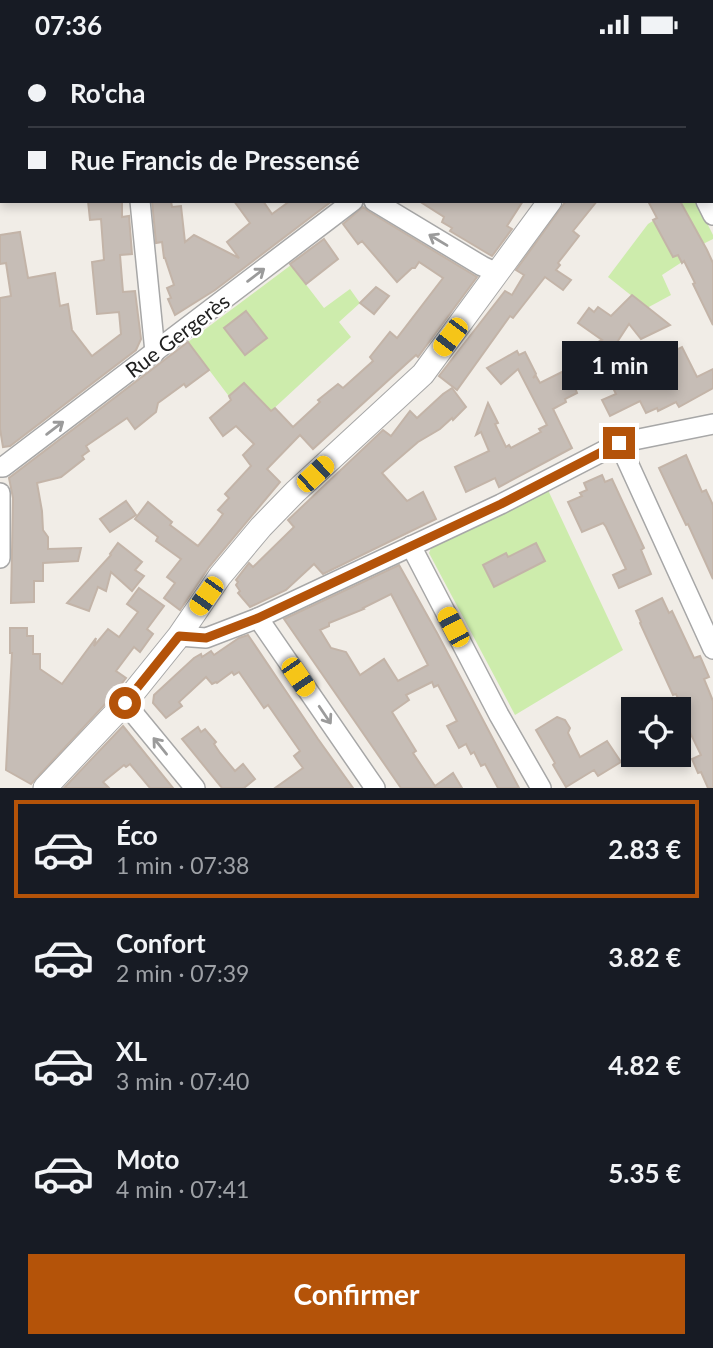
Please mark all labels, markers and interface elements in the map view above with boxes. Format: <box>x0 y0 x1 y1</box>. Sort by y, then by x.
text: 07:36 <box>35 9 102 41</box>
text: Ro'cha <box>70 77 145 109</box>
text: Rue Francis de Pressensé <box>70 144 360 176</box>
one-way arrow <box>429 232 449 246</box>
one-way arrow <box>246 268 265 283</box>
street label: Rue Gergerès <box>120 288 234 382</box>
car <box>429 314 472 360</box>
callout: 1 min <box>561 341 677 391</box>
text: 1 min <box>591 351 649 379</box>
one-way arrow <box>45 420 64 435</box>
route end <box>603 427 635 459</box>
car <box>293 452 338 496</box>
car <box>186 573 227 619</box>
car <box>434 604 473 650</box>
car <box>278 654 319 700</box>
route start <box>109 687 141 719</box>
map controls <box>621 697 691 767</box>
button: locate <box>621 697 691 767</box>
one-way arrow <box>317 705 332 724</box>
one-way arrow <box>152 737 168 755</box>
icon: car <box>32 818 95 881</box>
text: Éco <box>116 819 158 851</box>
text: 2.83 € <box>608 833 681 865</box>
text: 1 min · 07:38 <box>116 851 249 879</box>
icon: car <box>32 926 95 989</box>
text: Confort <box>116 927 206 959</box>
text: 3.82 € <box>608 941 681 973</box>
text: 2 min · 07:39 <box>116 959 249 987</box>
icon: car <box>32 1034 95 1097</box>
text: XL <box>116 1035 147 1067</box>
text: 4.82 € <box>608 1049 681 1081</box>
text: 3 min · 07:40 <box>116 1067 249 1095</box>
icon: car <box>32 1142 95 1205</box>
text: Moto <box>116 1143 179 1175</box>
text: 5.35 € <box>608 1157 681 1189</box>
text: 4 min · 07:41 <box>116 1175 249 1203</box>
button: Confirmer <box>28 1254 685 1334</box>

